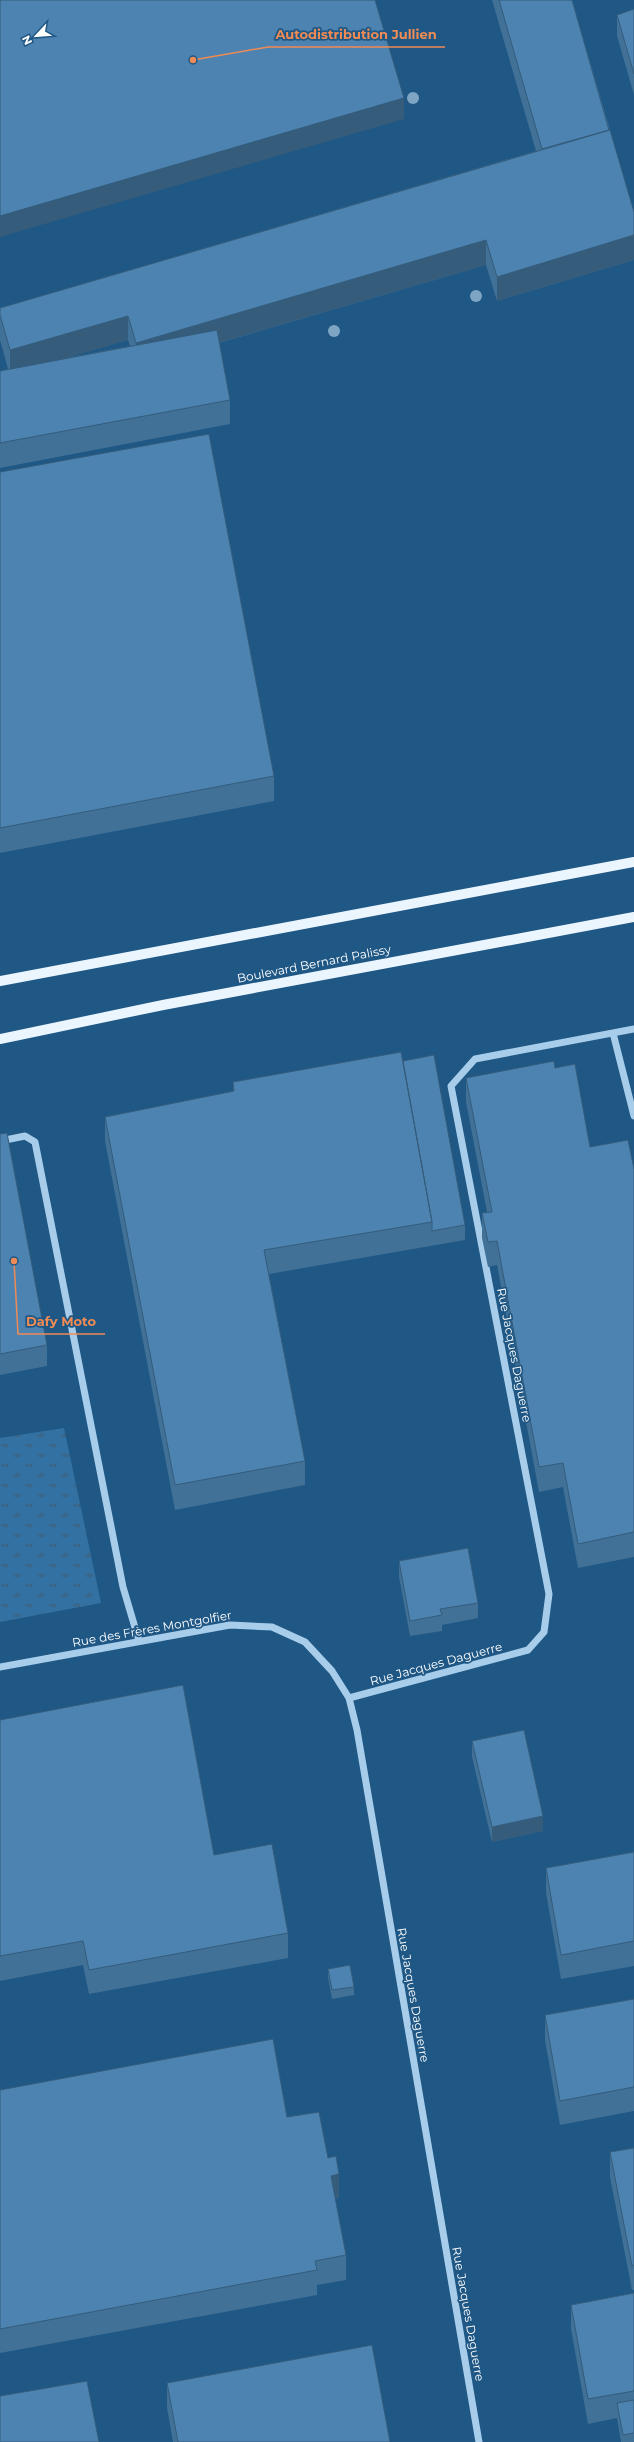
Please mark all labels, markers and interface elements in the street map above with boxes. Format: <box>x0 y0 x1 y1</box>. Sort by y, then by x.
north arrow <box>16 16 56 56</box>
callout: Autodistribution Jullien <box>268 22 445 47</box>
text: Autodistribution Jullien <box>274 26 437 42</box>
text: N <box>19 33 35 47</box>
street label: Boulevard Bernard Palissy <box>236 941 393 986</box>
street label: Rue Jacques Daguerre <box>494 1286 535 1423</box>
callout: Dafy Moto <box>18 1309 105 1334</box>
text: Dafy Moto <box>26 1313 97 1329</box>
street label: Rue des Frères Montgolfier <box>71 1607 233 1650</box>
street label: Rue Jacques Daguerre <box>368 1639 504 1688</box>
street label: Rue Jacques Daguerre <box>394 1926 433 2063</box>
street label: Rue Jacques Daguerre <box>449 2245 488 2382</box>

